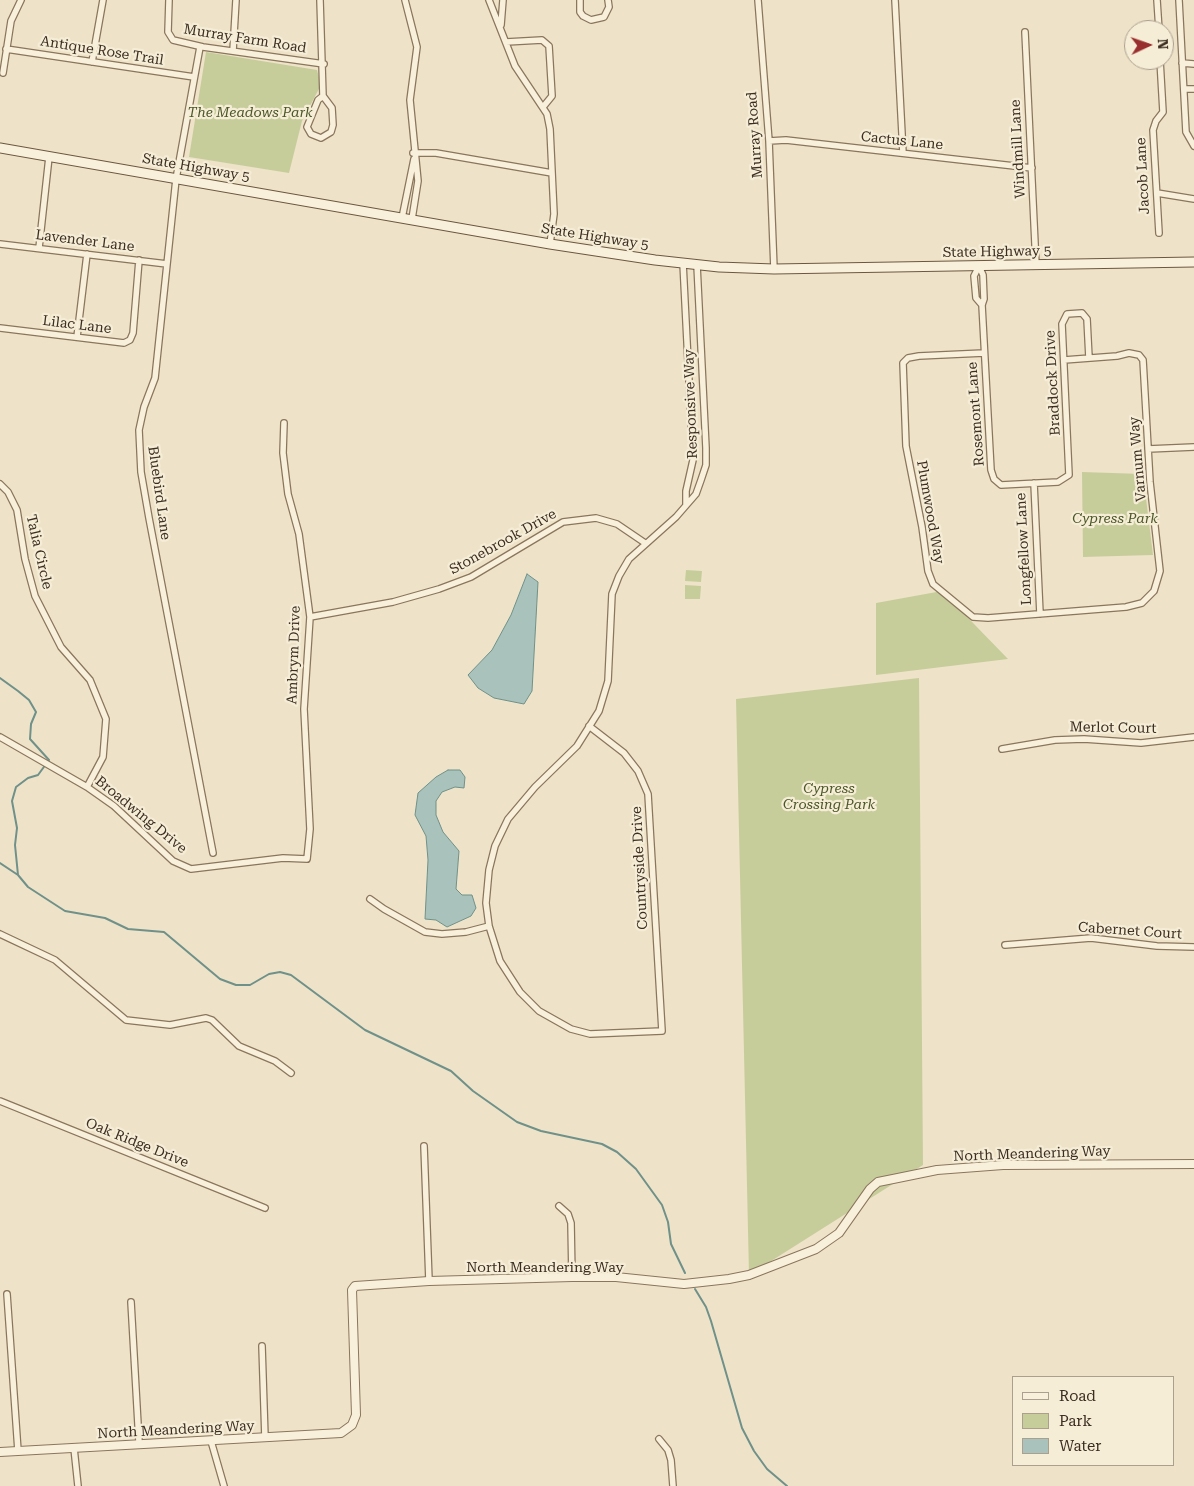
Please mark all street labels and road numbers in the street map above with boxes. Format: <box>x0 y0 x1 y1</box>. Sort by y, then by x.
street label: Murray Farm Road <box>182 21 308 57</box>
street label: Antique Rose Trail <box>39 33 165 69</box>
street label: Murray Road <box>744 91 766 179</box>
street label: Windmill Lane <box>1007 99 1029 199</box>
street label: Cactus Lane <box>860 128 944 154</box>
street label: Jacob Lane <box>1133 137 1153 215</box>
street label: State Highway 5 <box>141 150 251 186</box>
street label: State Highway 5 <box>540 220 650 254</box>
street label: Lavender Lane <box>35 227 135 255</box>
street label: State Highway 5 <box>942 243 1052 261</box>
street label: Lilac Lane <box>42 312 112 338</box>
street label: Braddock Drive <box>1042 330 1064 436</box>
street label: Responsive Way <box>681 349 701 459</box>
street label: Rosemont Lane <box>964 361 988 467</box>
street label: Varnum Way <box>1126 416 1150 502</box>
street label: Bluebird Lane <box>144 445 174 541</box>
street label: Plumwood Way <box>913 459 947 565</box>
street label: Longfellow Lane <box>1013 492 1035 606</box>
street label: Stonebrook Drive <box>447 506 559 578</box>
street label: Talia Circle <box>22 513 56 591</box>
street label: Ambrym Drive <box>284 605 304 705</box>
street label: Merlot Court <box>1069 719 1157 737</box>
street label: Broadwing Drive <box>92 773 190 857</box>
street label: Countryside Drive <box>628 806 652 930</box>
street label: Cabernet Court <box>1077 919 1183 943</box>
street label: Oak Ridge Drive <box>83 1115 191 1171</box>
street label: North Meandering Way <box>953 1143 1111 1165</box>
street label: North Meandering Way <box>466 1260 624 1276</box>
street label: North Meandering Way <box>97 1417 255 1443</box>

